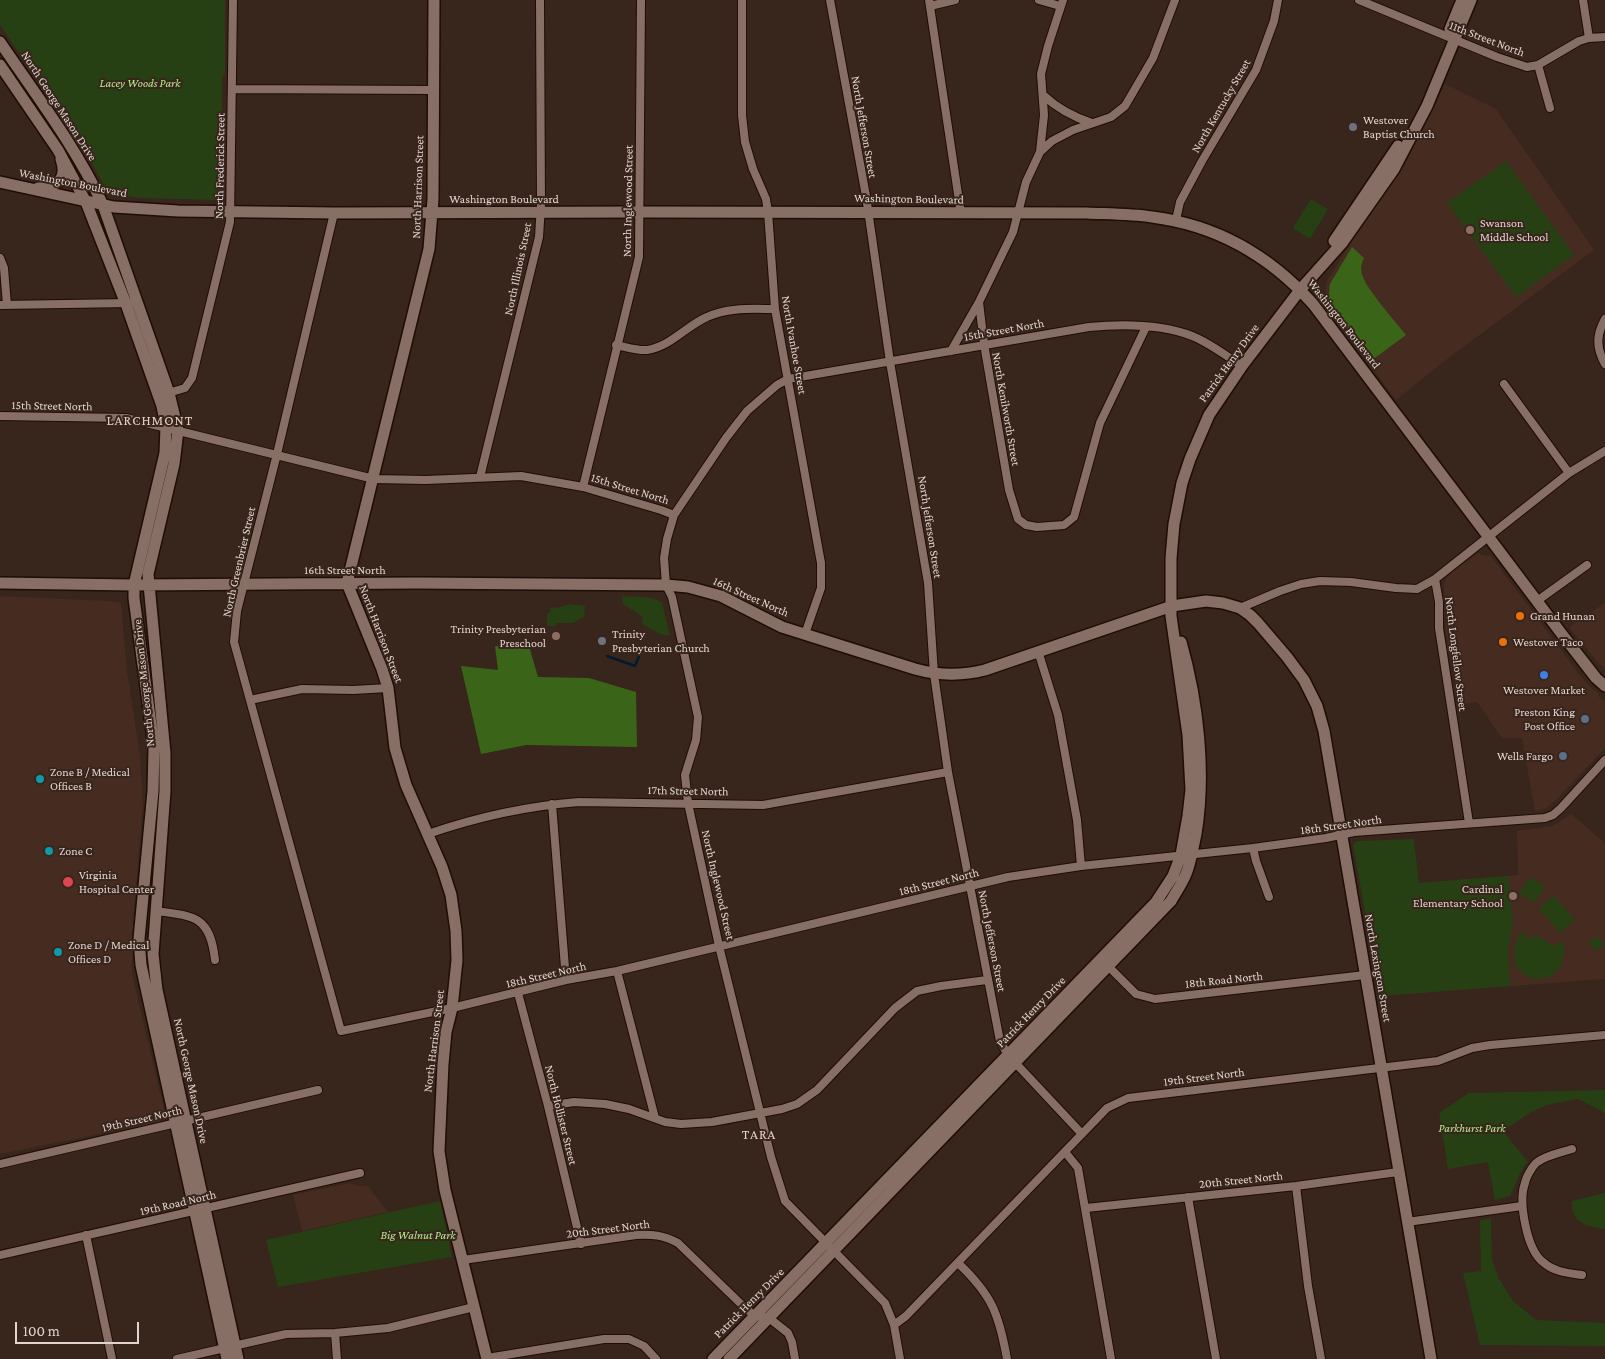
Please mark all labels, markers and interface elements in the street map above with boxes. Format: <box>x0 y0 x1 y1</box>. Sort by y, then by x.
street label: 11th Street North <box>1447 18 1527 60</box>
street label: North George Mason Drive <box>18 48 100 164</box>
street label: North Kentucky Street <box>1188 57 1254 155</box>
street label: North Jefferson Street <box>848 75 880 179</box>
park label: Lacey Woods Park <box>100 76 180 90</box>
street label: North Frederick Street <box>212 113 228 219</box>
place label: Westover Baptist Church <box>1363 113 1435 141</box>
marker: Westover Baptist Church <box>1347 121 1359 133</box>
street label: North Harrison Street <box>409 135 427 239</box>
street label: North Inglewood Street <box>620 145 636 257</box>
street label: Washington Boulevard <box>18 165 128 201</box>
street label: Washington Boulevard <box>854 191 964 207</box>
street label: Washington Boulevard <box>449 192 559 206</box>
place label: Swanson Middle School <box>1480 216 1548 244</box>
street label: North Illinois Street <box>501 221 535 317</box>
marker: Swanson Middle School <box>1464 224 1476 236</box>
street label: Washington Boulevard <box>1305 276 1383 372</box>
street label: North Ivanhoe Street <box>778 295 810 395</box>
street label: 15th Street North <box>963 316 1045 344</box>
street label: Patrick Henry Drive <box>1196 321 1262 405</box>
street label: North Kenilworth Street <box>989 351 1023 467</box>
street label: 15th Street North <box>11 398 93 414</box>
district label: LARCHMONT <box>105 413 195 429</box>
street label: 15th Street North <box>589 470 671 508</box>
street label: North Jefferson Street <box>915 475 945 579</box>
street label: North Greenbrier Street <box>219 505 259 619</box>
street label: 16th Street North <box>304 563 386 577</box>
street label: 16th Street North <box>711 574 791 620</box>
street label: North Harrison Street <box>356 583 406 685</box>
street label: North Longfellow Street <box>1442 596 1470 712</box>
place label: Grand Hunan <box>1530 609 1595 623</box>
marker: Grand Hunan <box>1514 610 1526 622</box>
street label: North George Mason Drive <box>130 619 158 747</box>
place label: Trinity Presbyterian Preschool <box>451 622 546 650</box>
place label: Trinity Presbyterian Church <box>612 627 710 655</box>
marker: Trinity Presbyterian Preschool <box>550 630 562 642</box>
marker: Trinity Presbyterian Church <box>596 635 608 647</box>
place label: Westover Taco <box>1513 635 1583 649</box>
marker: Westover Taco <box>1497 636 1509 648</box>
marker: Westover Market <box>1538 669 1550 681</box>
place label: Westover Market <box>1503 683 1585 697</box>
place label: Preston King Post Office <box>1514 705 1575 733</box>
marker: Preston King Post Office <box>1579 713 1591 725</box>
place label: Wells Fargo <box>1497 749 1553 763</box>
marker: Wells Fargo <box>1557 750 1569 762</box>
place label: Zone B / Medical Offices B <box>50 765 130 793</box>
marker: Zone B / Medical Offices B <box>34 773 46 785</box>
street label: 17th Street North <box>647 783 729 799</box>
street label: 18th Street North <box>1299 812 1383 838</box>
street label: North Inglewood Street <box>698 829 738 941</box>
place label: Zone C <box>59 844 92 858</box>
marker: Zone C <box>43 845 55 857</box>
street label: 18th Street North <box>898 865 980 899</box>
place label: Virginia Hospital Center <box>79 868 154 896</box>
marker: Virginia Hospital Center <box>61 875 75 889</box>
place label: Cardinal Elementary School <box>1413 882 1503 910</box>
street label: North Jefferson Street <box>975 889 1009 993</box>
marker: Cardinal Elementary School <box>1507 890 1519 902</box>
street label: North Lexington Street <box>1361 913 1395 1023</box>
place label: Zone D / Medical Offices D <box>68 938 149 966</box>
marker: Zone D / Medical Offices D <box>52 946 64 958</box>
street label: 18th Street North <box>504 959 588 991</box>
street label: 18th Road North <box>1184 969 1264 991</box>
street label: Patrick Henry Drive <box>993 973 1069 1051</box>
street label: North Harrison Street <box>421 989 447 1093</box>
street label: North George Mason Drive <box>171 1017 211 1145</box>
street label: North Hollister Street <box>542 1064 580 1166</box>
street label: 19th Street North <box>1163 1065 1245 1089</box>
street label: 19th Street North <box>101 1103 183 1135</box>
park label: Parkhurst Park <box>1439 1121 1505 1135</box>
district label: TARA <box>741 1127 777 1143</box>
street label: 20th Street North <box>1198 1168 1284 1192</box>
street label: 19th Road North <box>138 1187 218 1219</box>
street label: 20th Street North <box>565 1217 651 1241</box>
park label: Big Walnut Park <box>380 1228 456 1242</box>
street label: Patrick Henry Drive <box>711 1265 787 1341</box>
scale bar <box>18 1312 141 1344</box>
text: 100 m <box>23 1323 60 1339</box>

